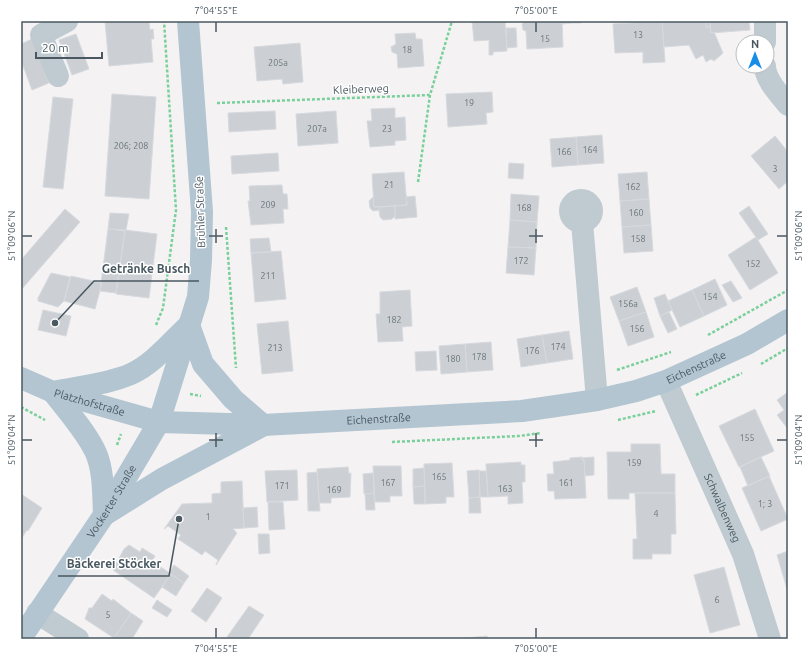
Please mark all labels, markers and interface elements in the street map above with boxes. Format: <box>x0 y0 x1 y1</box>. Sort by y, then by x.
text: 7°04'55"E <box>194 5 238 16</box>
text: 7°05'00"E <box>514 5 558 16</box>
house number: 13 <box>633 30 643 40</box>
scale bar <box>36 34 102 60</box>
house number: 15 <box>540 34 550 44</box>
north arrow <box>735 34 775 74</box>
text: N <box>751 38 759 50</box>
text: 20 m <box>42 41 69 54</box>
house number: 18 <box>402 45 412 55</box>
house number: 205a <box>268 58 288 68</box>
street label: Kleiberweg <box>333 82 389 96</box>
house number: 19 <box>464 98 474 108</box>
house number: 207a <box>307 124 327 134</box>
house number: 23 <box>382 124 392 134</box>
house number: 206; 208 <box>114 141 148 151</box>
house number: 164 <box>582 145 598 155</box>
house number: 166 <box>556 147 572 157</box>
house number: 3 <box>772 164 778 174</box>
street label: Brühler Straße <box>193 176 207 248</box>
house number: 21 <box>384 180 394 190</box>
house number: 162 <box>625 182 641 192</box>
house number: 209 <box>260 200 276 210</box>
house number: 168 <box>516 203 532 213</box>
house number: 160 <box>628 208 644 218</box>
text: 51°09'06"N <box>6 211 17 261</box>
text: 51°09'06"N <box>793 211 804 261</box>
house number: 158 <box>630 234 646 244</box>
house number: 172 <box>513 256 529 266</box>
callout: Getränke Busch <box>94 257 199 281</box>
house number: 152 <box>745 259 761 269</box>
text: Getränke Busch <box>102 262 190 275</box>
house number: 211 <box>260 271 276 281</box>
house number: 154 <box>702 292 718 302</box>
house number: 156a <box>618 299 638 309</box>
house number: 182 <box>386 315 402 325</box>
house number: 156 <box>629 324 645 334</box>
house number: 174 <box>550 342 566 352</box>
house number: 213 <box>267 343 283 353</box>
house number: 176 <box>524 346 540 356</box>
street label: Eichenstraße <box>664 348 728 386</box>
house number: 178 <box>471 352 487 362</box>
house number: 180 <box>445 354 461 364</box>
street label: Platzhofstraße <box>53 387 126 418</box>
street label: Eichenstraße <box>346 411 411 426</box>
text: 51°09'04"N <box>6 415 17 465</box>
text: 51°09'04"N <box>793 415 804 465</box>
house number: 155 <box>739 433 755 443</box>
house number: 159 <box>626 458 642 468</box>
street label: Vockerter Straße <box>84 463 138 540</box>
house number: 165 <box>431 472 447 482</box>
street label: Schwalbenweg <box>702 472 743 544</box>
house number: 167 <box>380 478 396 488</box>
house number: 161 <box>558 478 574 488</box>
house number: 171 <box>274 481 290 491</box>
house number: 163 <box>497 484 513 494</box>
house number: 169 <box>326 485 342 495</box>
house number: 1; 3 <box>758 499 772 509</box>
house number: 4 <box>653 509 659 519</box>
house number: 1 <box>205 512 211 522</box>
callout: Bäckerei Stöcker <box>58 552 169 576</box>
text: Bäckerei Stöcker <box>67 557 161 570</box>
house number: 6 <box>714 595 720 605</box>
house number: 5 <box>105 610 111 620</box>
text: 7°04'55"E <box>194 643 238 654</box>
text: 7°05'00"E <box>514 643 558 654</box>

